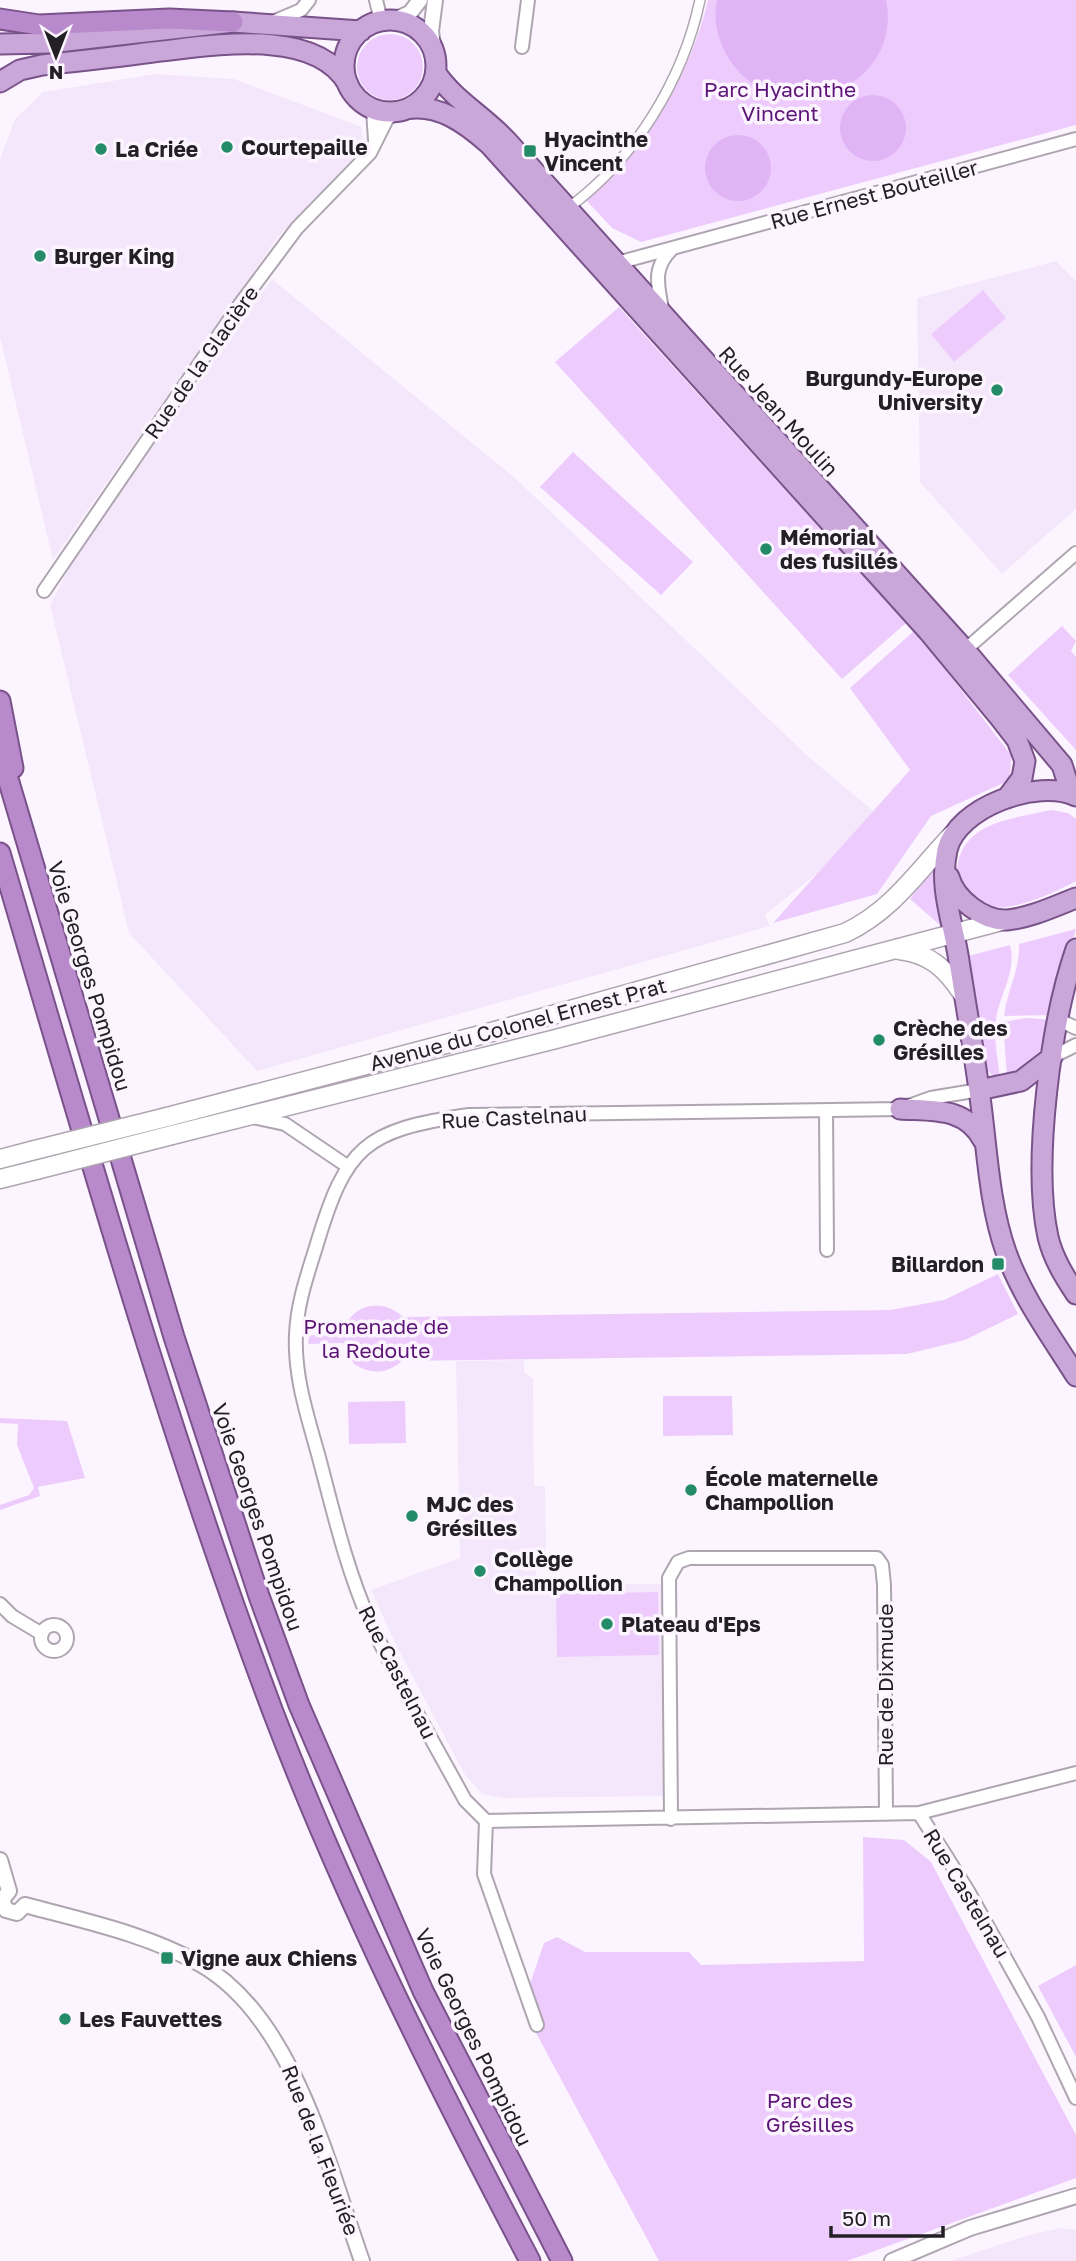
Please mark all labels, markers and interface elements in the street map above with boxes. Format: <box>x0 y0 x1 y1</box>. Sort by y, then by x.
north arrow <box>21 21 91 91</box>
text: N <box>49 62 63 85</box>
park label: Parc Hyacinthe Vincent <box>704 76 856 126</box>
place label: Hyacinthe Vincent <box>544 126 648 176</box>
place label: Courtepaille <box>241 134 368 160</box>
place label: La Criée <box>115 136 198 162</box>
marker: Courtepaille <box>219 139 235 155</box>
marker: La Criée <box>93 141 109 157</box>
marker: Hyacinthe Vincent <box>522 143 538 159</box>
street label: Rue Ernest Bouteiller <box>767 154 981 234</box>
place label: Burger King <box>54 243 175 269</box>
marker: Burger King <box>32 248 48 264</box>
street label: Rue de la Glacière <box>138 280 264 444</box>
street label: Rue Jean Moulin <box>714 340 844 482</box>
place label: Burgundy-Europe University <box>805 365 983 415</box>
marker: Burgundy-Europe University <box>989 382 1005 398</box>
place label: Mémorial des fusillés <box>780 524 898 574</box>
marker: Mémorial des fusillés <box>758 541 774 557</box>
street label: Voie Georges Pompidou <box>43 858 137 1094</box>
street label: Avenue du Colonel Ernest Prat <box>367 972 669 1076</box>
place label: Crèche des Grésilles <box>893 1015 1008 1065</box>
marker: Crèche des Grésilles <box>871 1032 887 1048</box>
street label: Rue Castelnau <box>440 1100 588 1134</box>
place label: Billardon <box>891 1251 984 1277</box>
marker: Billardon <box>990 1256 1006 1272</box>
park label: Promenade de la Redoute <box>303 1313 449 1363</box>
street label: Voie Georges Pompidou <box>207 1400 309 1634</box>
place label: École maternelle Champollion <box>705 1465 878 1515</box>
marker: École maternelle Champollion <box>683 1482 699 1498</box>
place label: MJC des Grésilles <box>426 1491 518 1541</box>
marker: MJC des Grésilles <box>404 1508 420 1524</box>
place label: Collège Champollion <box>494 1546 623 1596</box>
marker: Collège Champollion <box>472 1563 488 1579</box>
street label: Rue Castelnau <box>353 1601 443 1743</box>
street label: Rue de Dixmude <box>872 1604 898 1766</box>
place label: Plateau d'Eps <box>621 1611 761 1637</box>
marker: Plateau d'Eps <box>599 1616 615 1632</box>
street label: Rue Castelnau <box>918 1824 1016 1962</box>
street label: Voie Georges Pompidou <box>410 1924 538 2150</box>
place label: Vigne aux Chiens <box>181 1945 357 1971</box>
marker: Vigne aux Chiens <box>159 1950 175 1966</box>
place label: Les Fauvettes <box>79 2006 223 2032</box>
marker: Les Fauvettes <box>57 2011 73 2027</box>
street label: Rue de la Fleuriée <box>277 2061 365 2239</box>
park label: Parc des Grésilles <box>766 2087 854 2137</box>
scale bar <box>831 2194 943 2238</box>
text: 50 m <box>842 2205 891 2231</box>

